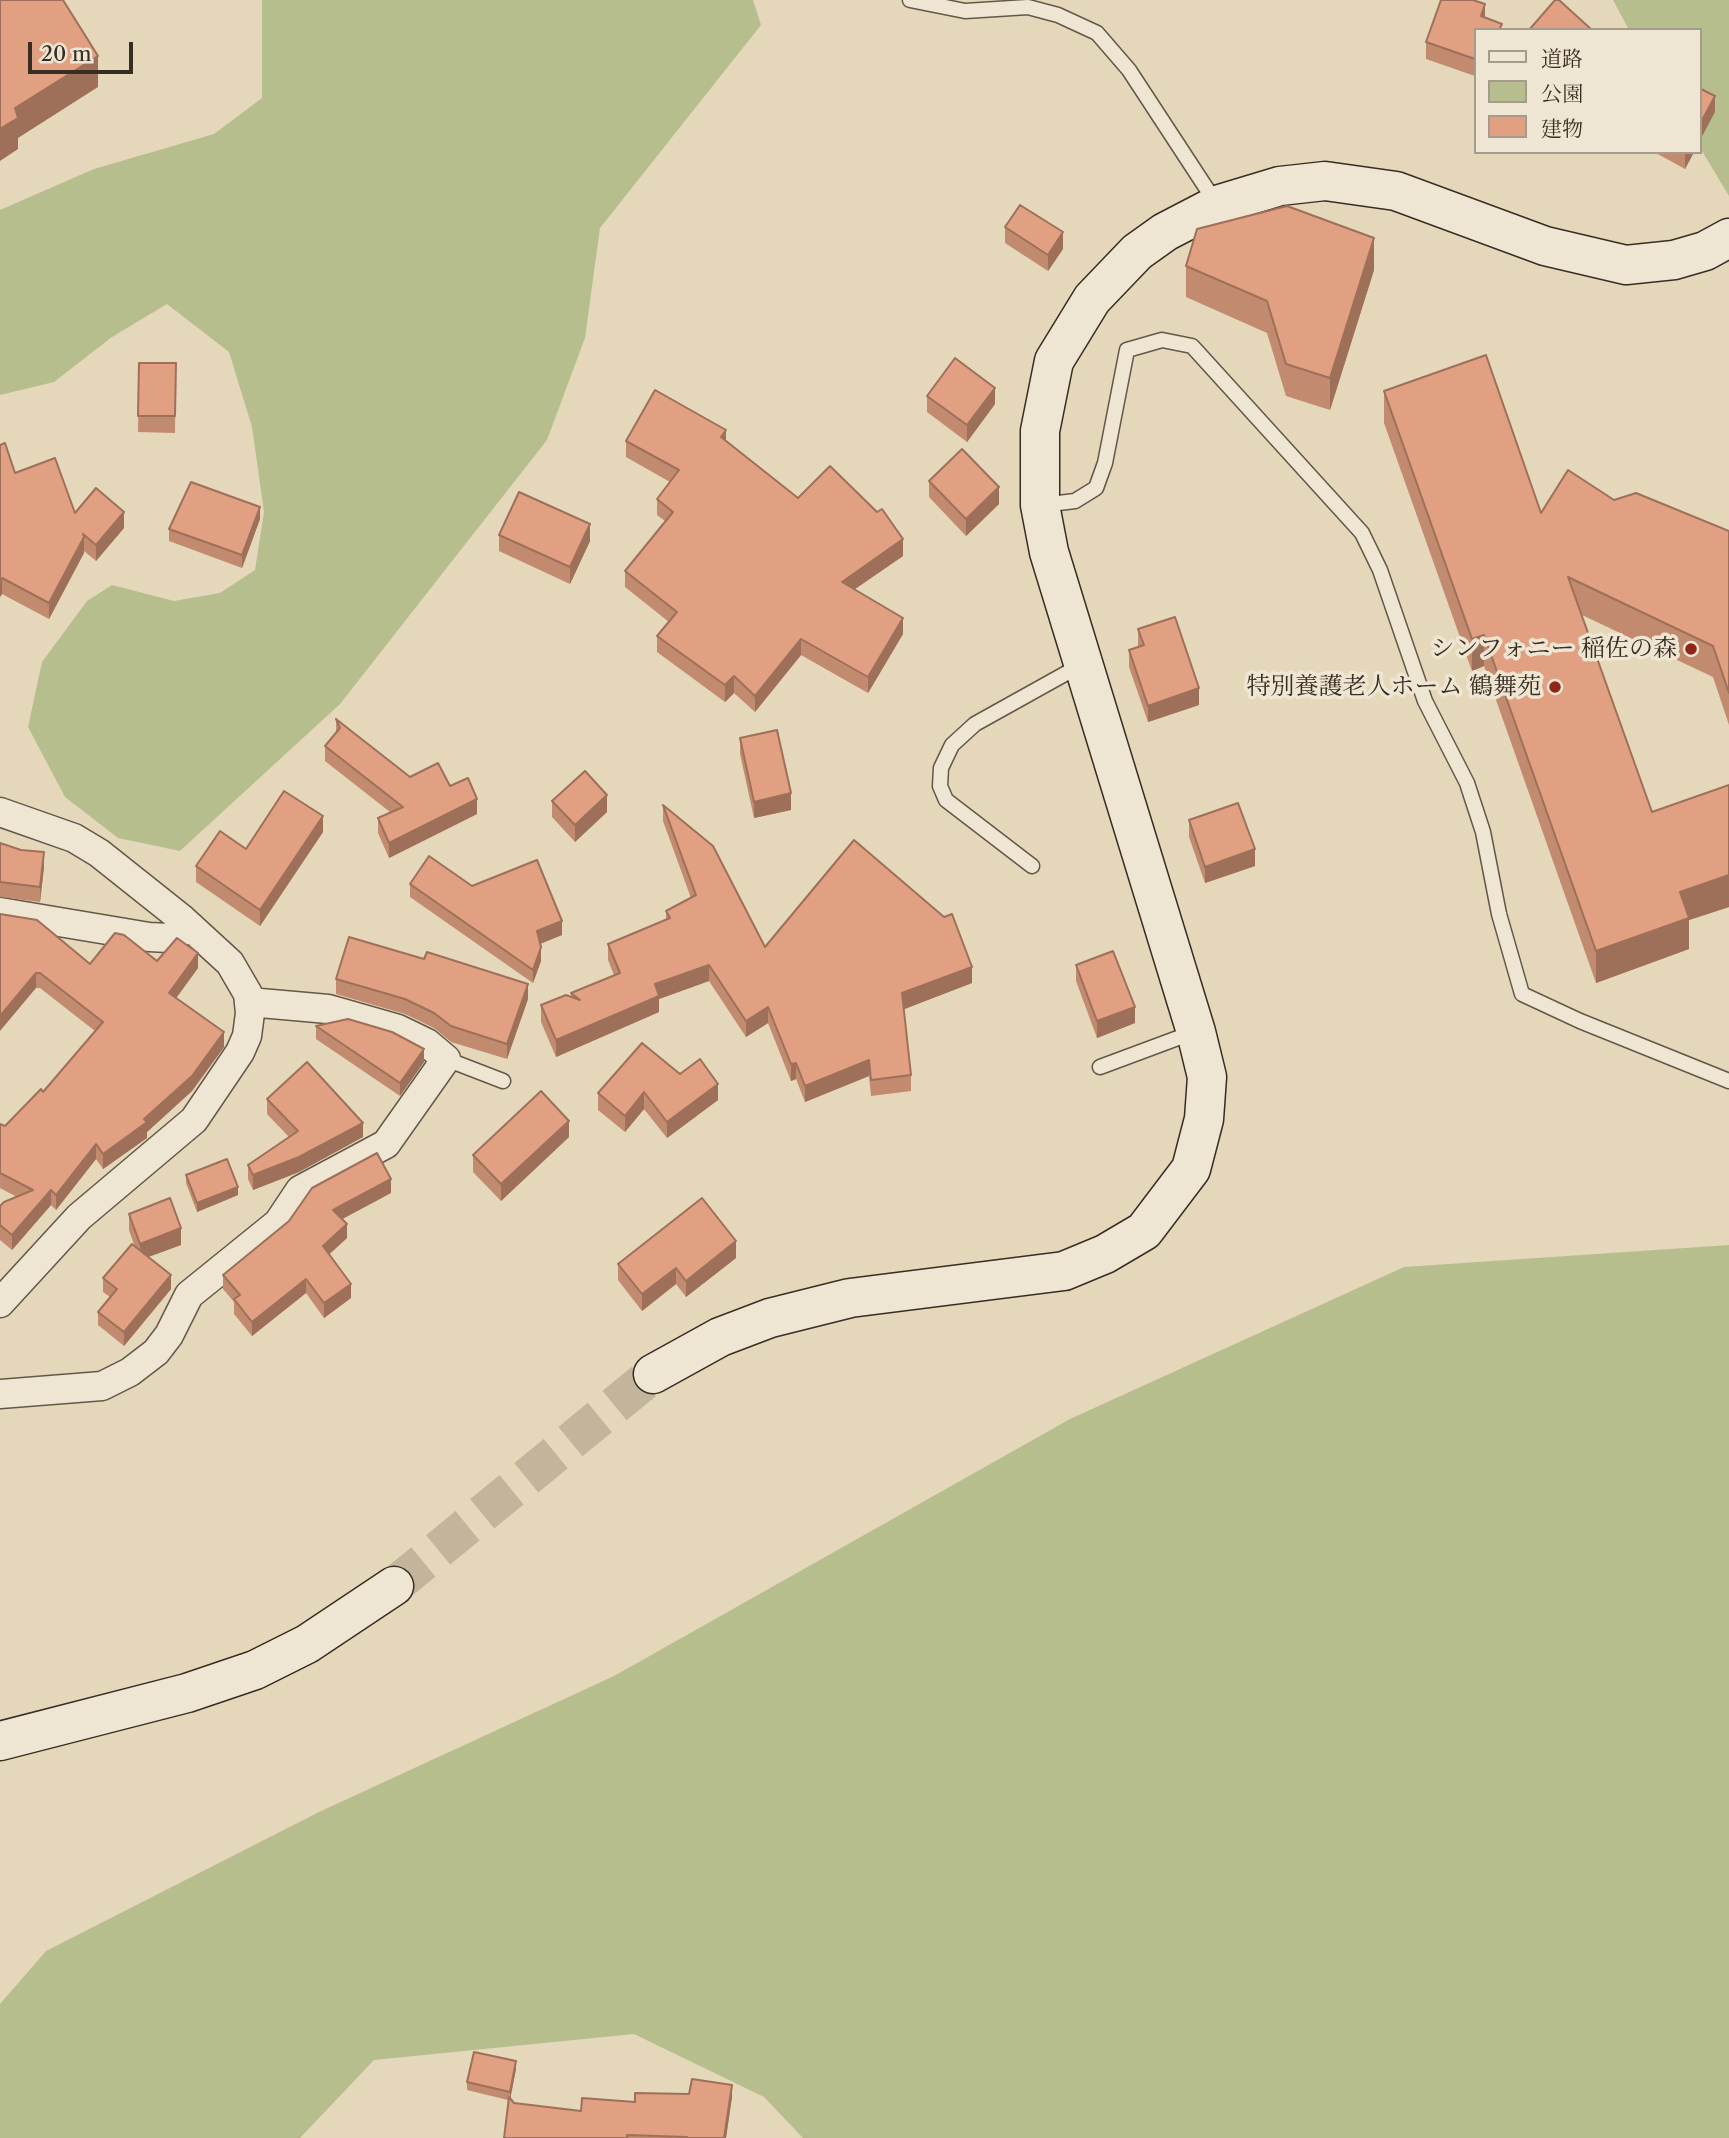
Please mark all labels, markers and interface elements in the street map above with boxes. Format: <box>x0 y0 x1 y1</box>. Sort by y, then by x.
scale bar <box>32 28 136 72</box>
legend <box>1474 28 1701 154</box>
text: 20 m <box>41 41 92 66</box>
text: 道路 <box>1541 46 1583 71</box>
text: 公園 <box>1541 81 1583 106</box>
text: 建物 <box>1541 116 1583 141</box>
place label: シンフォニー 稲佐の森 <box>1431 635 1677 663</box>
marker: シンフォニー 稲佐の森 <box>1683 641 1699 657</box>
place label: 特別養護老人ホーム 鶴舞苑 <box>1247 673 1541 701</box>
marker: 特別養護老人ホーム 鶴舞苑 <box>1547 679 1563 695</box>

